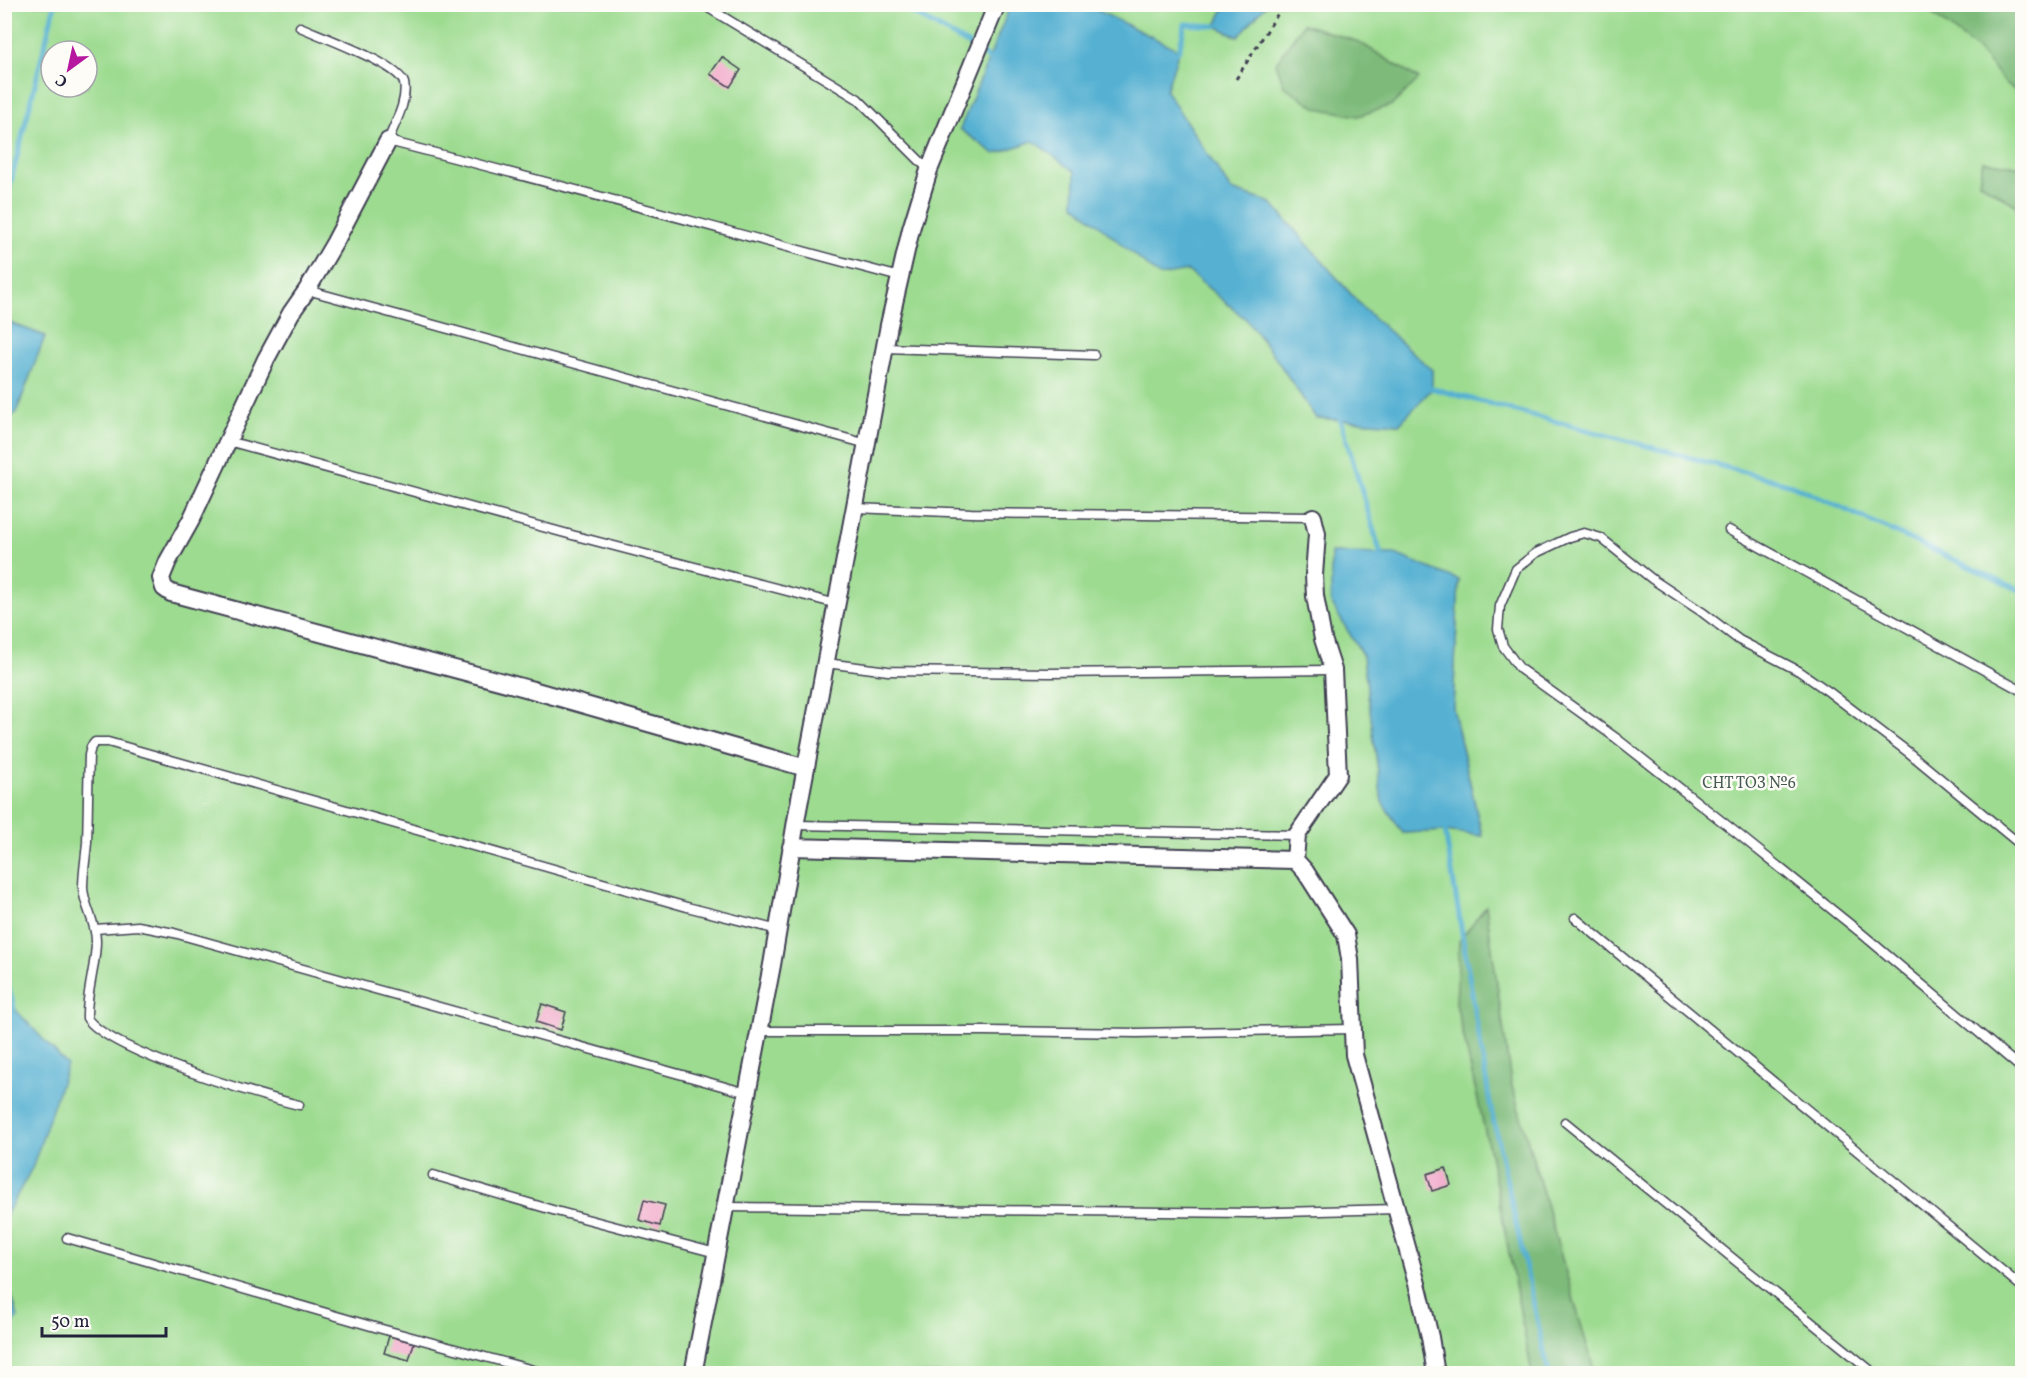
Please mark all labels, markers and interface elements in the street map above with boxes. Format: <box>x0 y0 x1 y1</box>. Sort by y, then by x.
north arrow <box>39 39 99 99</box>
text: С <box>52 68 72 92</box>
park label: СНТ ТОЗ №6 <box>1702 773 1796 795</box>
scale bar <box>42 1300 166 1338</box>
text: 50 m <box>51 1310 90 1335</box>

